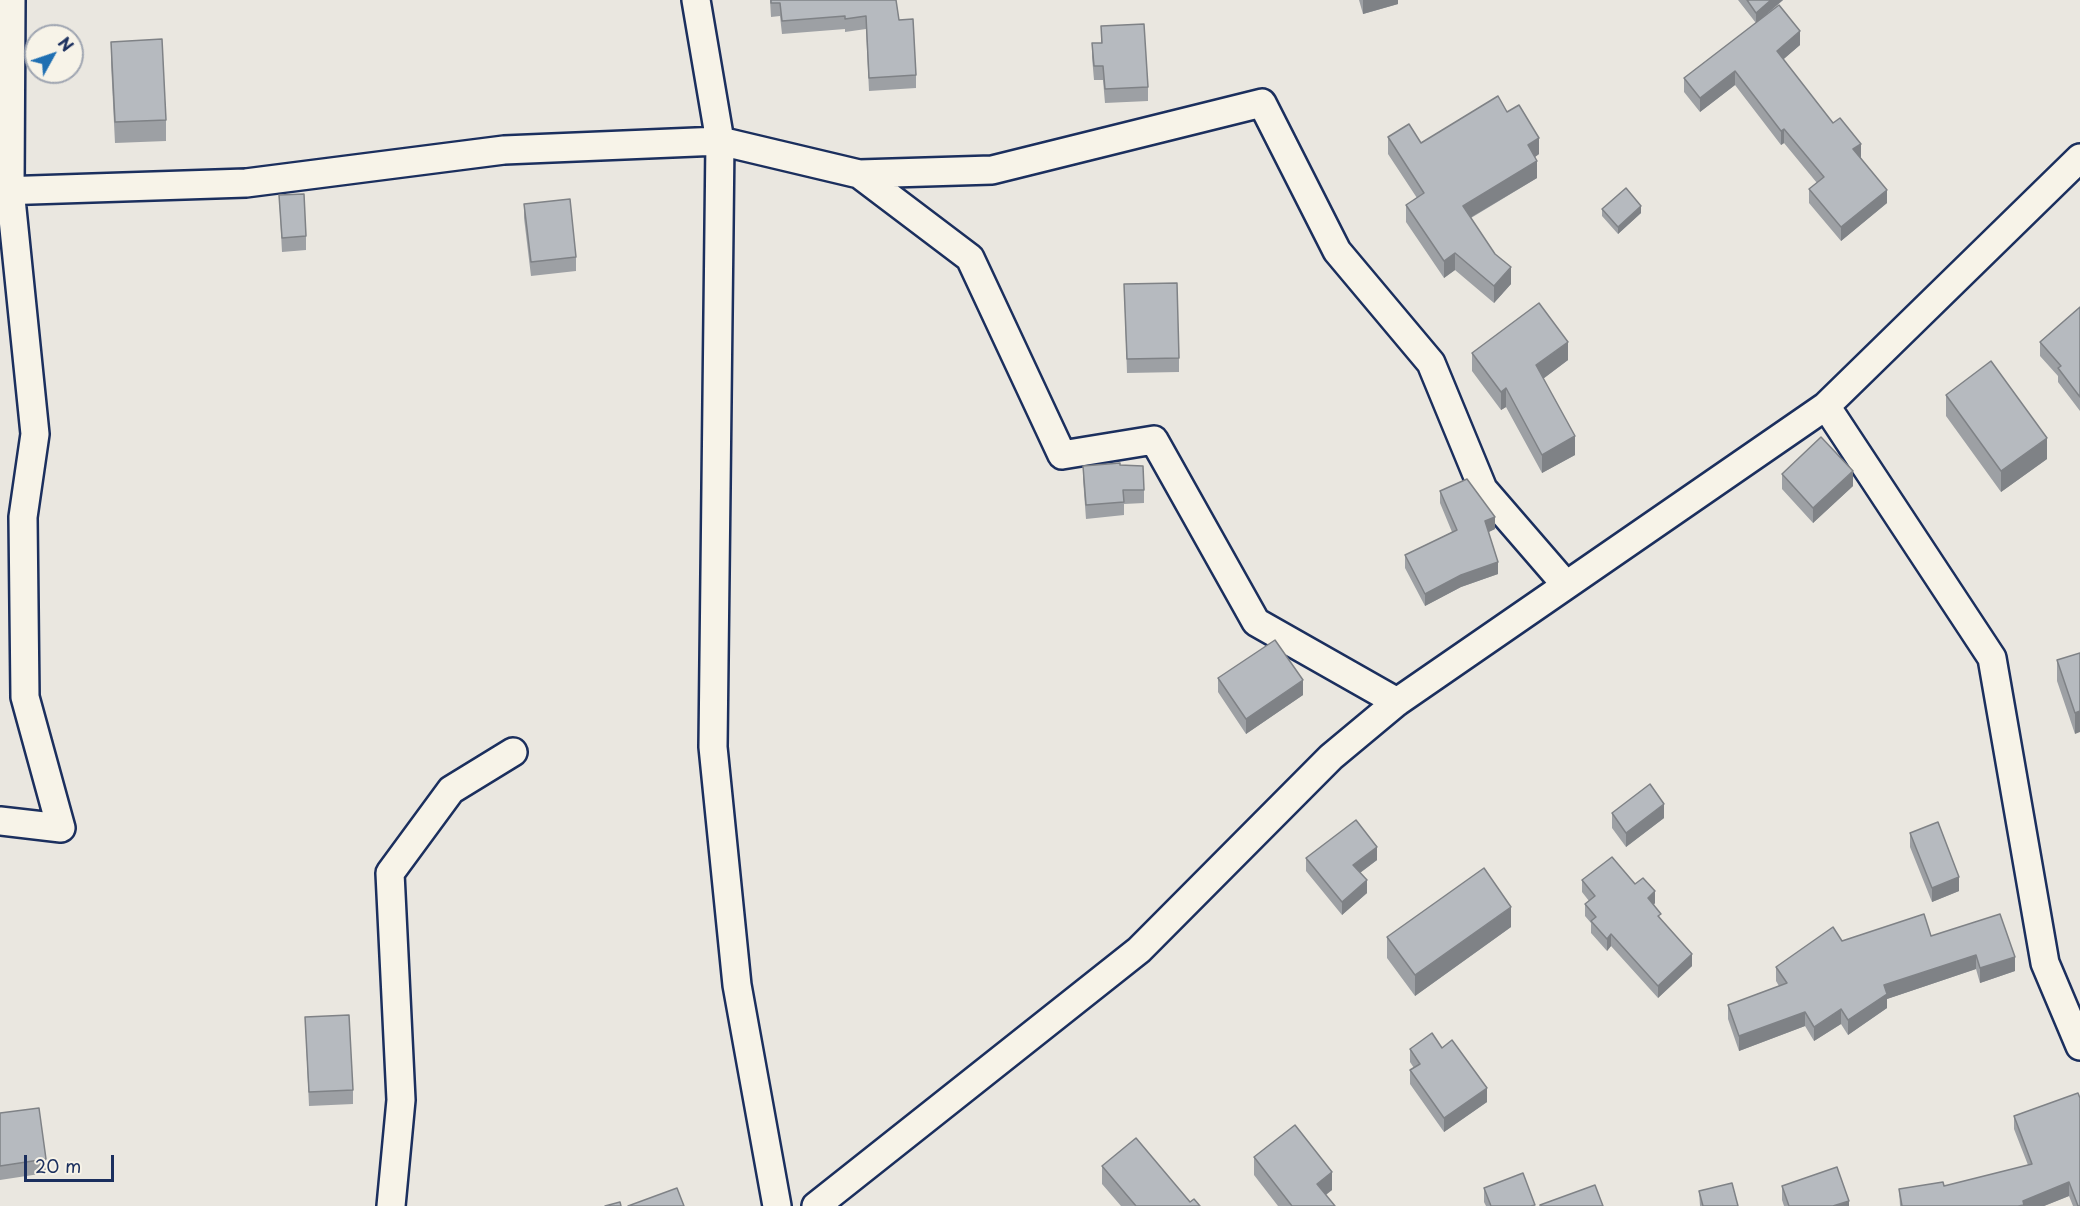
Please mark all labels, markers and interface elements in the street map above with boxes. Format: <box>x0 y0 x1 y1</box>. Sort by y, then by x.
north arrow <box>24 24 84 84</box>
text: N <box>53 31 80 56</box>
scale bar <box>27 1143 117 1181</box>
text: 20 m <box>35 1152 81 1179</box>

